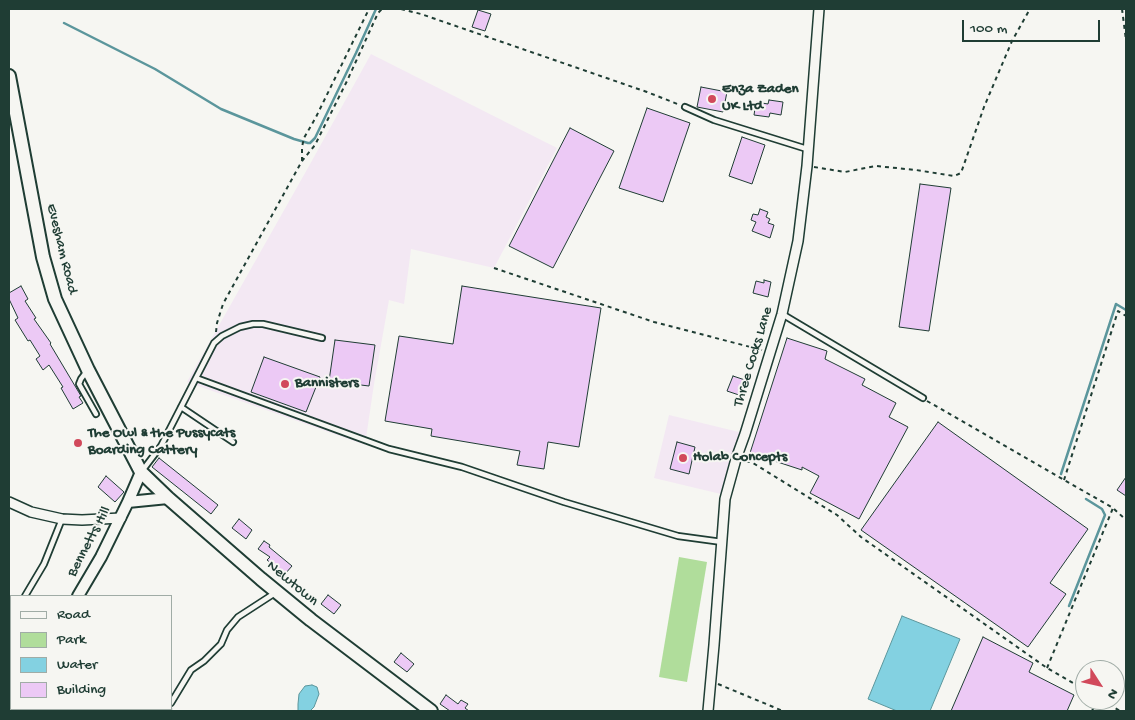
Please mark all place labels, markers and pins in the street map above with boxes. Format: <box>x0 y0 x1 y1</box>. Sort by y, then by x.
place label: Enza Zaden UK Ltd <box>722 81 799 116</box>
marker: Enza Zaden UK Ltd <box>706 93 718 105</box>
place label: Bannisters <box>295 375 359 393</box>
marker: Bannisters <box>279 378 291 390</box>
place label: The Owl & the Pussycats Boarding Cattery <box>88 425 235 460</box>
marker: The Owl & the Pussycats Boarding Cattery <box>72 437 84 449</box>
place label: Holab Concepts <box>693 449 787 467</box>
marker: Holab Concepts <box>677 452 689 464</box>

